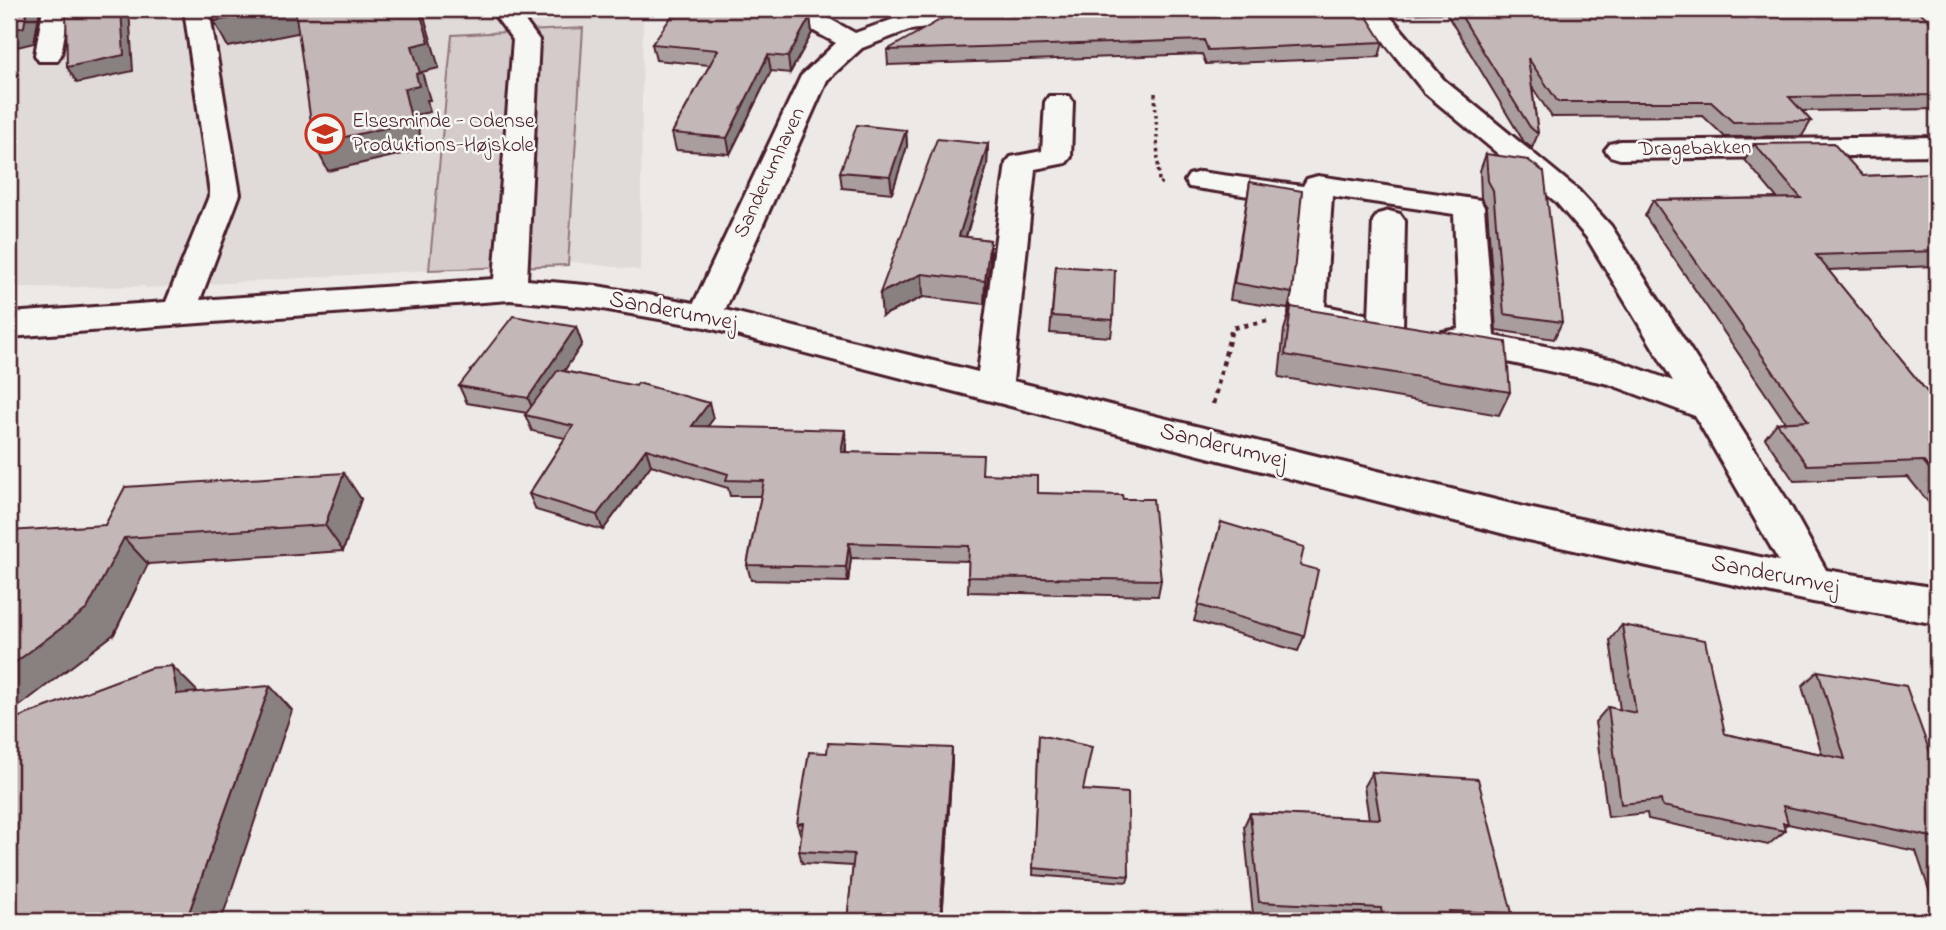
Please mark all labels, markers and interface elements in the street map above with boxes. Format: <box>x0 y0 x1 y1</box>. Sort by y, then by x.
street label: Sanderumhaven <box>727 103 813 243</box>
place label: Elsesminde - Odense Produktions-Højskole <box>352 107 535 161</box>
school or university icon: Elsesminde - Odense Produktions-Højskole <box>304 113 346 155</box>
street label: Dragebakken <box>1637 133 1752 167</box>
street label: Sanderumvej <box>606 282 741 342</box>
street label: Sanderumvej <box>1156 414 1291 480</box>
street label: Sanderumvej <box>1708 546 1843 606</box>

